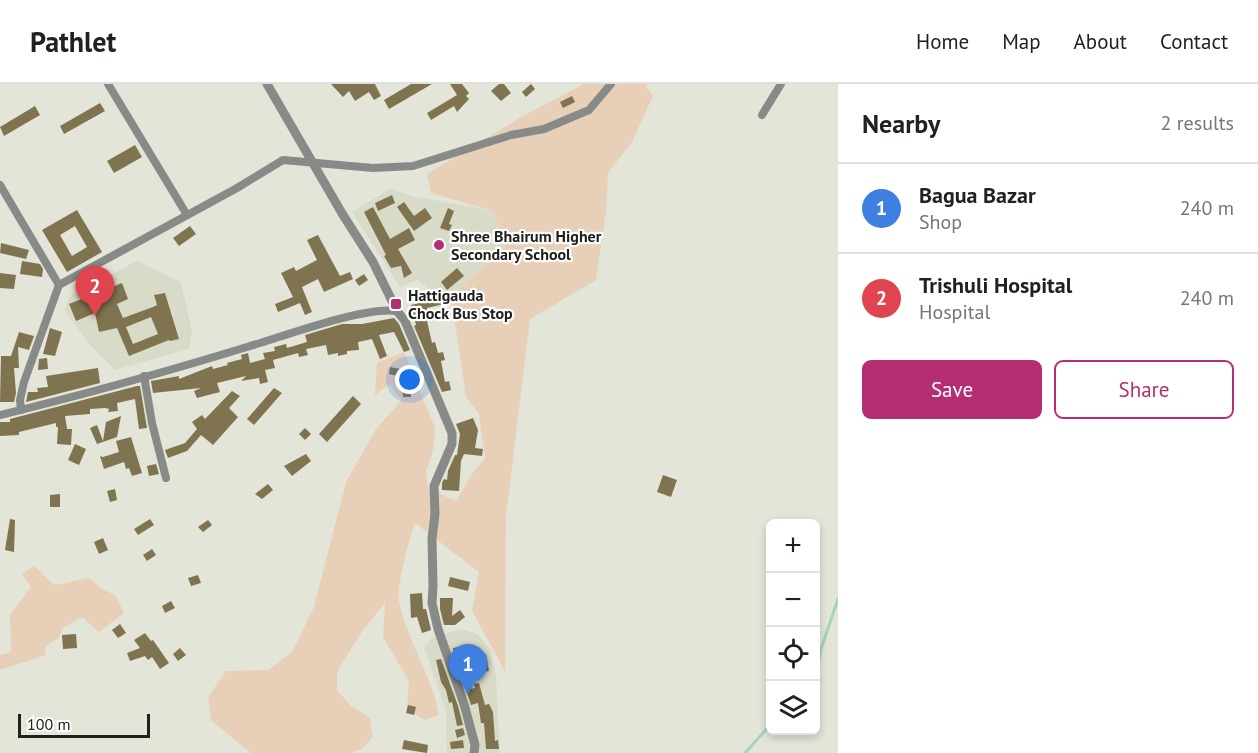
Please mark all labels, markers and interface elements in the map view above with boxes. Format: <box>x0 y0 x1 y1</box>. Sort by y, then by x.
text: Pathlet <box>30 23 116 60</box>
text: Home <box>916 28 969 55</box>
text: Map <box>1002 28 1041 55</box>
text: About <box>1074 28 1127 55</box>
text: Contact <box>1160 28 1228 55</box>
text: Nearby <box>862 107 940 140</box>
text: 2 results <box>1161 110 1234 136</box>
text: Bagua Bazar <box>919 181 1036 209</box>
text: 1 <box>876 195 887 221</box>
text: 240 m <box>1180 195 1234 221</box>
text: Shop <box>919 209 962 235</box>
place label: Shree Bhairum Higher Secondary School <box>451 226 602 264</box>
marker: Shree Bhairum Higher Secondary School <box>432 238 446 252</box>
pin: 2 <box>76 266 115 316</box>
text: Trishuli Hospital <box>919 271 1072 299</box>
place label: Hattigauda Chock Bus Stop <box>408 285 513 323</box>
text: 2 <box>876 285 887 311</box>
text: 240 m <box>1180 285 1234 311</box>
marker: Hattigauda Chock Bus Stop <box>389 297 403 311</box>
text: Hospital <box>919 299 990 325</box>
button: Save <box>862 360 1042 419</box>
button: Share <box>1054 360 1234 419</box>
your location <box>395 365 424 394</box>
map controls <box>766 519 820 735</box>
button: + <box>766 519 820 573</box>
button: − <box>766 573 820 627</box>
button: locate <box>766 627 820 681</box>
pin: 1 <box>448 644 488 694</box>
button: layers <box>766 681 820 735</box>
scale bar <box>18 711 150 738</box>
text: 100 m <box>27 714 70 734</box>

